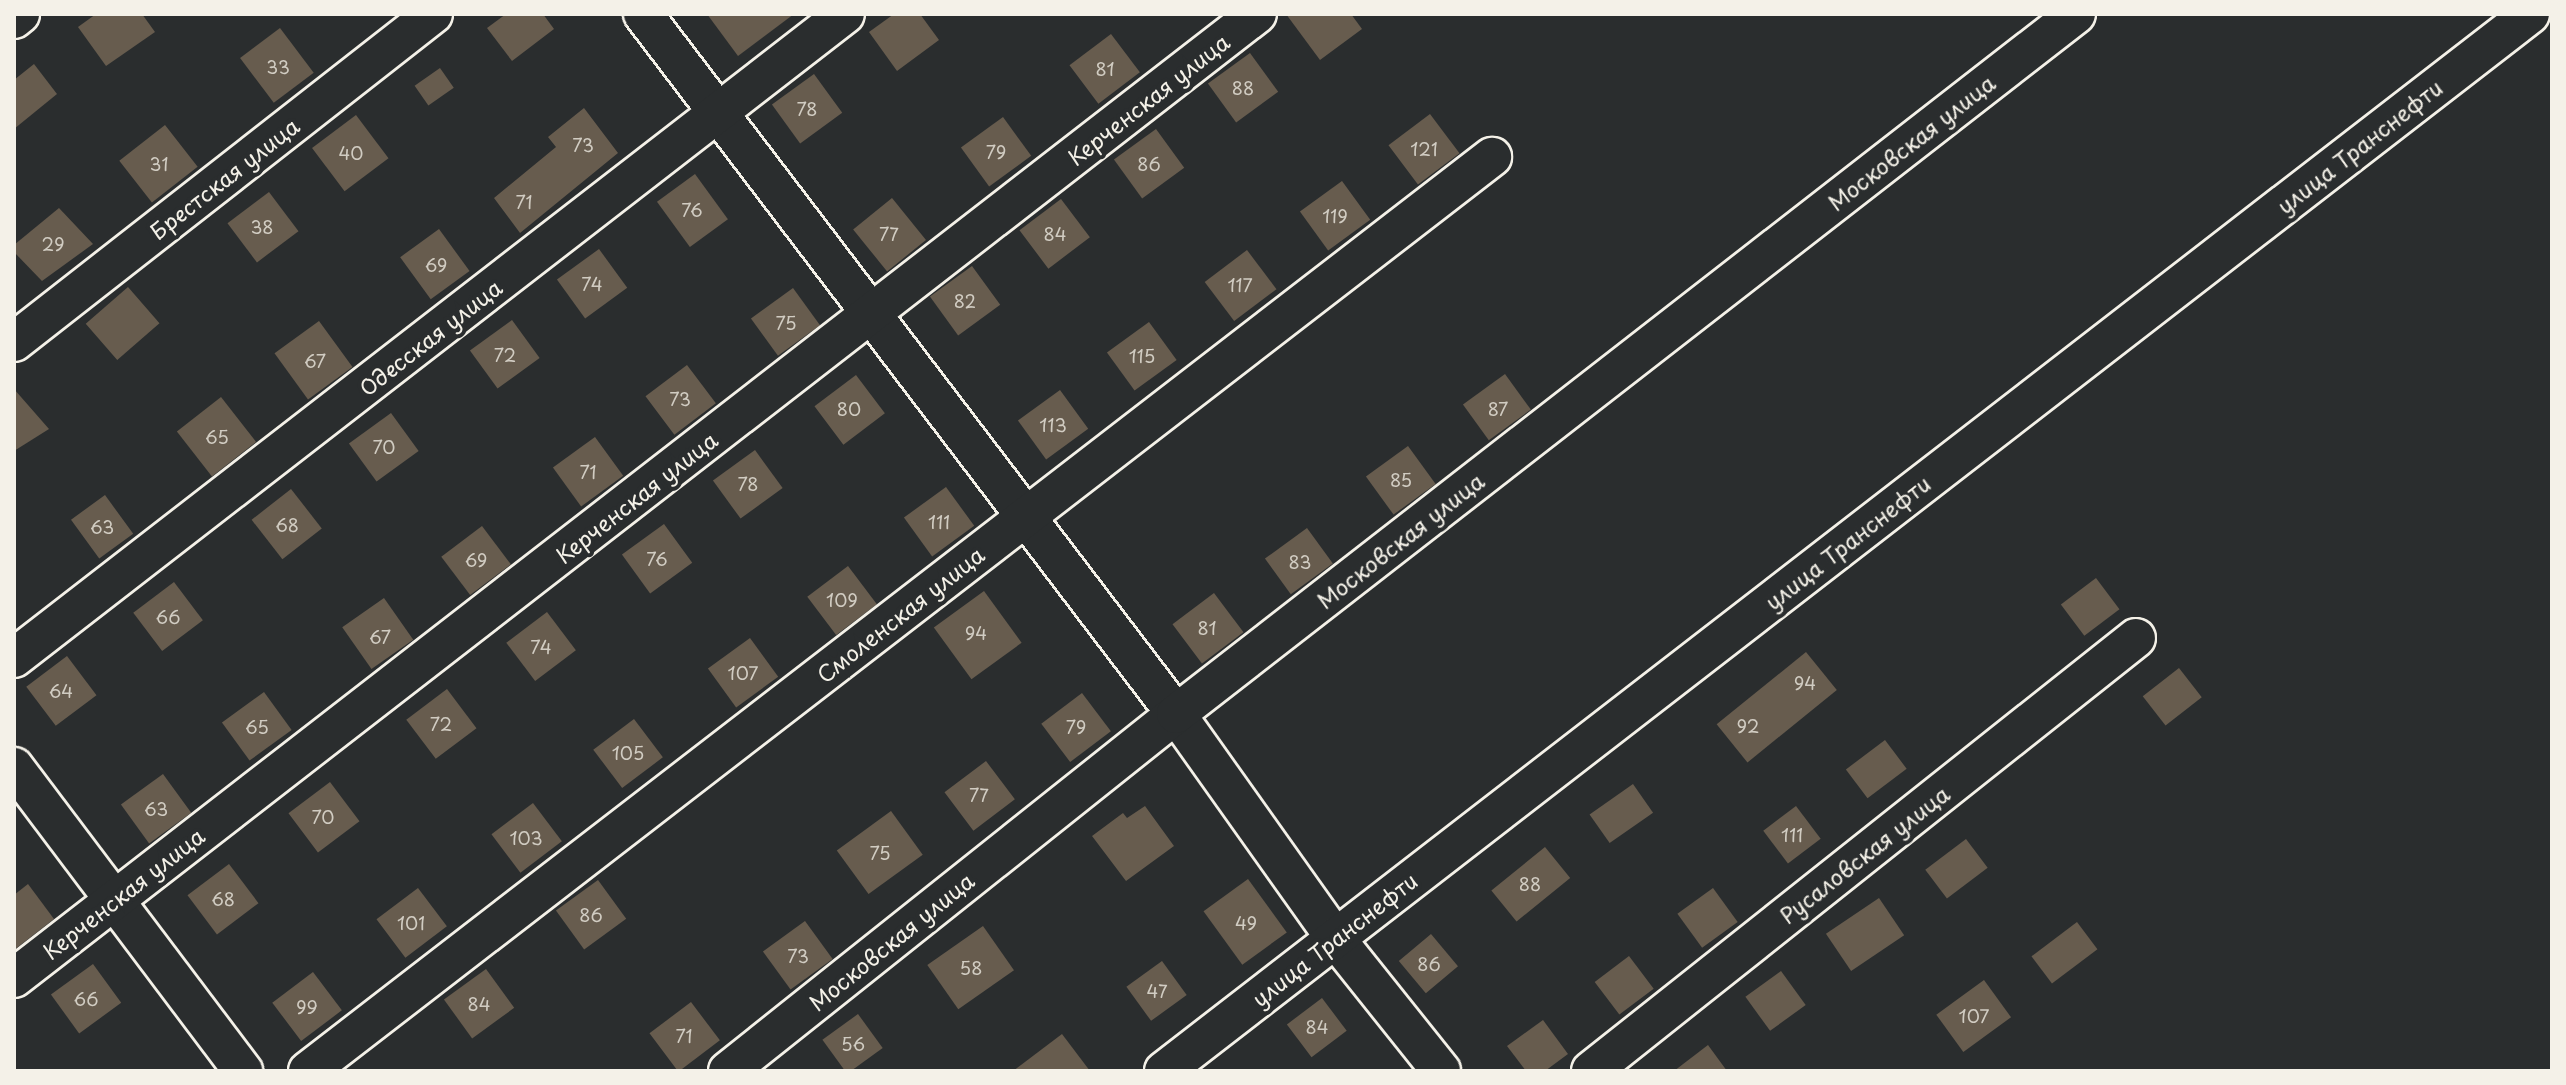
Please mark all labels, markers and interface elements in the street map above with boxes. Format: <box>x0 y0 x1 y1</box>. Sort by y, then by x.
street label: Керченская улица <box>1061 27 1235 171</box>
house number: 33 <box>266 56 290 78</box>
house number: 81 <box>1095 58 1115 80</box>
street label: Московская улица <box>1822 68 2000 216</box>
street label: улица Транснефти <box>2271 73 2447 219</box>
house number: 88 <box>1232 77 1254 99</box>
house number: 78 <box>797 98 817 120</box>
street label: Брестская улица <box>144 111 304 245</box>
house number: 73 <box>572 134 594 156</box>
house number: 121 <box>1410 138 1438 160</box>
house number: 79 <box>986 141 1006 163</box>
house number: 40 <box>338 142 364 164</box>
house number: 31 <box>150 153 168 175</box>
house number: 86 <box>1137 153 1161 175</box>
house number: 71 <box>516 191 532 213</box>
house number: 76 <box>681 199 703 221</box>
house number: 119 <box>1322 205 1348 227</box>
house number: 38 <box>250 216 274 238</box>
house number: 77 <box>879 223 899 245</box>
house number: 84 <box>1043 223 1067 245</box>
house number: 29 <box>42 233 64 255</box>
house number: 69 <box>425 254 447 276</box>
street label: Одесская улица <box>353 273 507 401</box>
house number: 74 <box>581 273 603 295</box>
house number: 117 <box>1227 274 1253 296</box>
house number: 82 <box>954 290 976 312</box>
house number: 75 <box>776 312 796 334</box>
house number: 72 <box>494 344 516 366</box>
house number: 115 <box>1129 345 1155 367</box>
house number: 67 <box>304 350 326 372</box>
house number: 73 <box>669 388 691 410</box>
house number: 80 <box>837 398 861 420</box>
house number: 87 <box>1488 398 1508 420</box>
house number: 113 <box>1039 414 1067 436</box>
street label: Керченская улица <box>549 425 723 569</box>
house number: 65 <box>205 426 229 448</box>
house number: 70 <box>373 436 395 458</box>
house number: 71 <box>580 461 596 483</box>
street label: Московская улица <box>1311 466 1489 614</box>
house number: 85 <box>1390 469 1412 491</box>
street label: улица Транснефти <box>1759 469 1935 615</box>
house number: 78 <box>738 473 758 495</box>
house number: 111 <box>928 511 950 533</box>
house number: 68 <box>275 514 299 536</box>
house number: 63 <box>90 516 114 538</box>
street label: Смоленская улица <box>811 540 989 688</box>
house number: 76 <box>646 548 668 570</box>
house number: 69 <box>465 549 487 571</box>
house number: 83 <box>1289 551 1311 573</box>
house number: 109 <box>826 589 858 611</box>
house number: 66 <box>156 606 180 628</box>
house number: 81 <box>1197 617 1217 639</box>
house number: 94 <box>965 622 987 644</box>
house number: 67 <box>369 626 391 648</box>
house number: 74 <box>530 636 552 658</box>
house number: 107 <box>728 662 758 684</box>
house number: 94 <box>1794 672 1816 694</box>
house number: 64 <box>49 680 73 702</box>
house number: 72 <box>430 713 452 735</box>
house number: 92 <box>1737 715 1759 737</box>
house number: 65 <box>245 716 269 738</box>
house number: 79 <box>1066 716 1086 738</box>
house number: 105 <box>612 742 644 764</box>
street label: Русаловская улица <box>1773 779 1955 929</box>
house number: 77 <box>969 784 989 806</box>
house number: 63 <box>144 798 168 820</box>
house number: 70 <box>312 806 334 828</box>
street label: Керченская улица <box>36 821 210 965</box>
house number: 111 <box>1781 824 1803 846</box>
house number: 103 <box>509 827 543 849</box>
house number: 75 <box>870 842 890 864</box>
street label: Московская улица <box>803 866 979 1016</box>
street label: улица Транснефти <box>1246 866 1422 1012</box>
house number: 88 <box>1519 873 1541 895</box>
house number: 68 <box>211 888 235 910</box>
house number: 86 <box>579 904 603 926</box>
house number: 101 <box>397 912 425 934</box>
house number: 49 <box>1235 912 1257 934</box>
house number: 73 <box>787 945 809 967</box>
house number: 86 <box>1417 953 1441 975</box>
house number: 58 <box>960 957 982 979</box>
house number: 47 <box>1146 980 1168 1002</box>
house number: 66 <box>74 988 98 1010</box>
house number: 84 <box>467 993 491 1015</box>
house number: 99 <box>296 996 318 1018</box>
house number: 107 <box>1959 1005 1989 1027</box>
house number: 84 <box>1305 1016 1329 1038</box>
house number: 71 <box>676 1025 692 1047</box>
house number: 56 <box>841 1033 865 1055</box>

